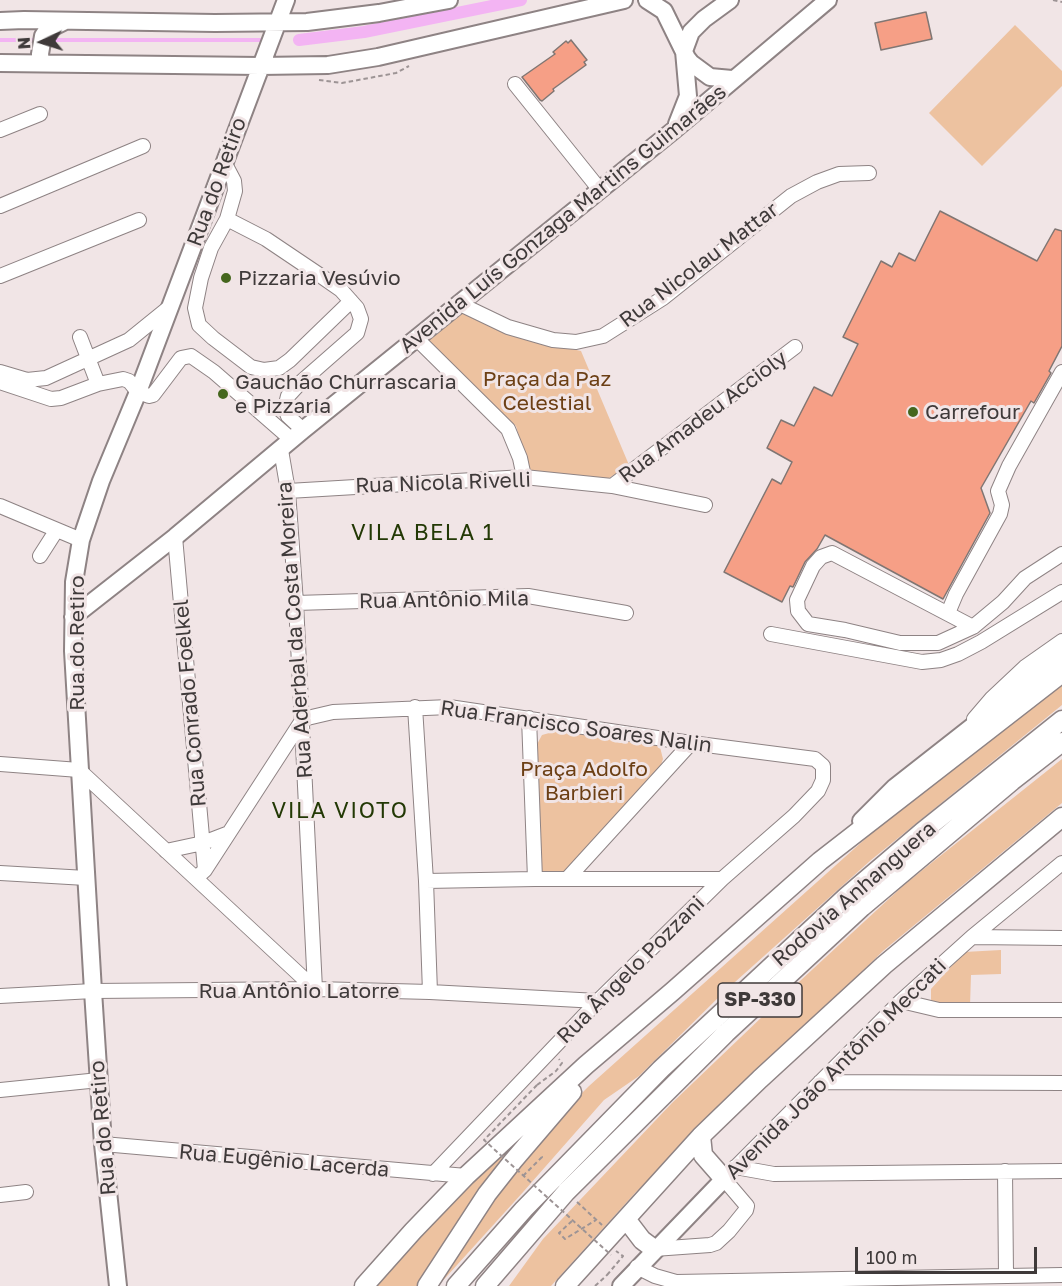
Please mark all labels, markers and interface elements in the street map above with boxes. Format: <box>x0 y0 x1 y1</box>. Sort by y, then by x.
north arrow <box>12 12 72 72</box>
text: N <box>14 36 34 50</box>
street label: Avenida Luís Gonzaga Martins Guimarães <box>395 79 731 359</box>
street label: Rua do Retiro <box>182 114 252 250</box>
street label: Rua Nicolau Mattar <box>615 197 783 333</box>
place label: Pizzaria Vesúvio <box>238 265 401 291</box>
marker: Pizzaria Vesúvio <box>219 271 233 285</box>
street label: Rua Amadeu Accioly <box>614 345 792 489</box>
park label: Praça da Paz Celestial <box>483 366 611 416</box>
place label: Gauchão Churrascaria e Pizzaria <box>235 369 457 419</box>
marker: Gauchão Churrascaria e Pizzaria <box>216 387 230 401</box>
place label: Carrefour <box>925 399 1020 425</box>
marker: Carrefour <box>906 405 920 419</box>
street label: Rua Nicola Rivelli <box>355 467 531 499</box>
street label: Rua Aderbal da Costa Moreira <box>272 481 318 779</box>
district label: VILA BELA 1 <box>351 520 495 546</box>
street label: Rua do Retiro <box>64 575 90 711</box>
street label: Rua Antônio Mila <box>359 586 529 614</box>
street label: Rua Conrado Foelkel <box>168 598 212 808</box>
street label: Rua Francisco Soares Nalin <box>439 695 713 759</box>
park label: Praça Adolfo Barbieri <box>520 756 648 806</box>
district label: VILA VIOTO <box>271 798 409 824</box>
street label: Rodovia Anhanguera <box>767 816 941 972</box>
street label: Rua Ângelo Pozzani <box>552 891 710 1049</box>
street label: Avenida João Antônio Meccati <box>720 953 952 1185</box>
street label: Rua Antônio Latorre <box>198 978 400 1004</box>
road number: SP-330 <box>718 983 802 1017</box>
street label: Rua do Retiro <box>85 1060 121 1196</box>
street label: Rua Eugênio Lacerda <box>178 1139 390 1183</box>
scale bar <box>858 1235 1040 1273</box>
text: 100 m <box>866 1246 917 1268</box>

